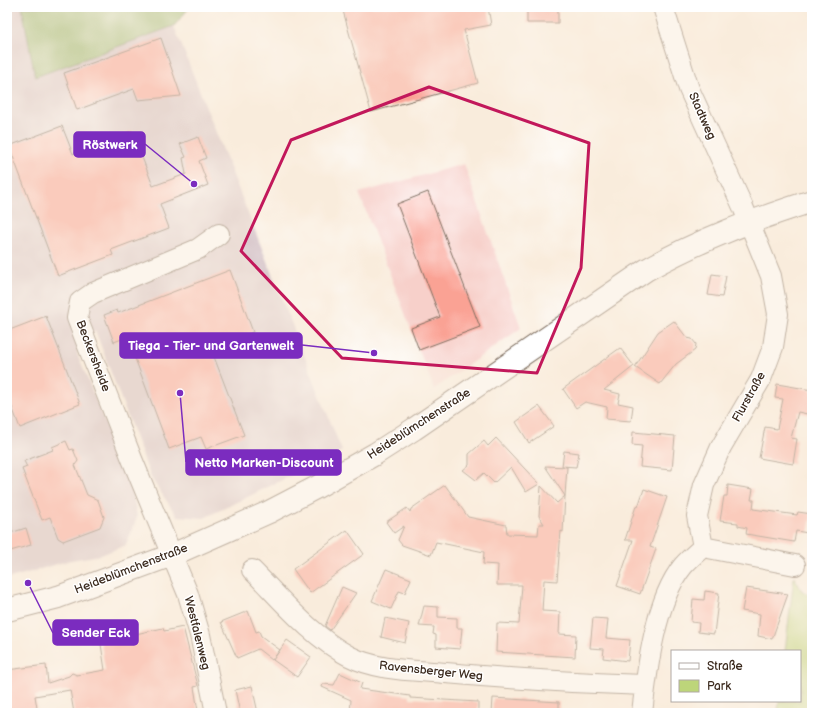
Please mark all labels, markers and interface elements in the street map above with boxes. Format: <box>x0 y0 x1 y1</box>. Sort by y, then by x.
street label: Stadtweg <box>685 90 719 142</box>
callout: Röstwerk <box>74 132 145 157</box>
text: Röstwerk <box>83 137 138 153</box>
street label: Beckersheide <box>72 318 114 394</box>
callout: Tiega - Tier- und Gartenwelt <box>120 333 302 358</box>
text: Tiega - Tier- und Gartenwelt <box>128 338 295 354</box>
street label: Flurstraße <box>729 369 769 425</box>
street label: Heideblümchenstraße <box>365 385 473 463</box>
callout: Netto Marken-Discount <box>186 450 341 475</box>
text: Netto Marken-Discount <box>194 455 334 471</box>
street label: Heideblümchenstraße <box>72 540 190 598</box>
street label: Westfalenweg <box>181 595 213 671</box>
callout: Sender Eck <box>53 620 138 645</box>
text: Sender Eck <box>62 625 130 641</box>
legend <box>671 650 801 702</box>
street label: Ravensberger Weg <box>378 658 484 684</box>
text: Straße <box>707 659 743 674</box>
text: Park <box>707 679 731 694</box>

